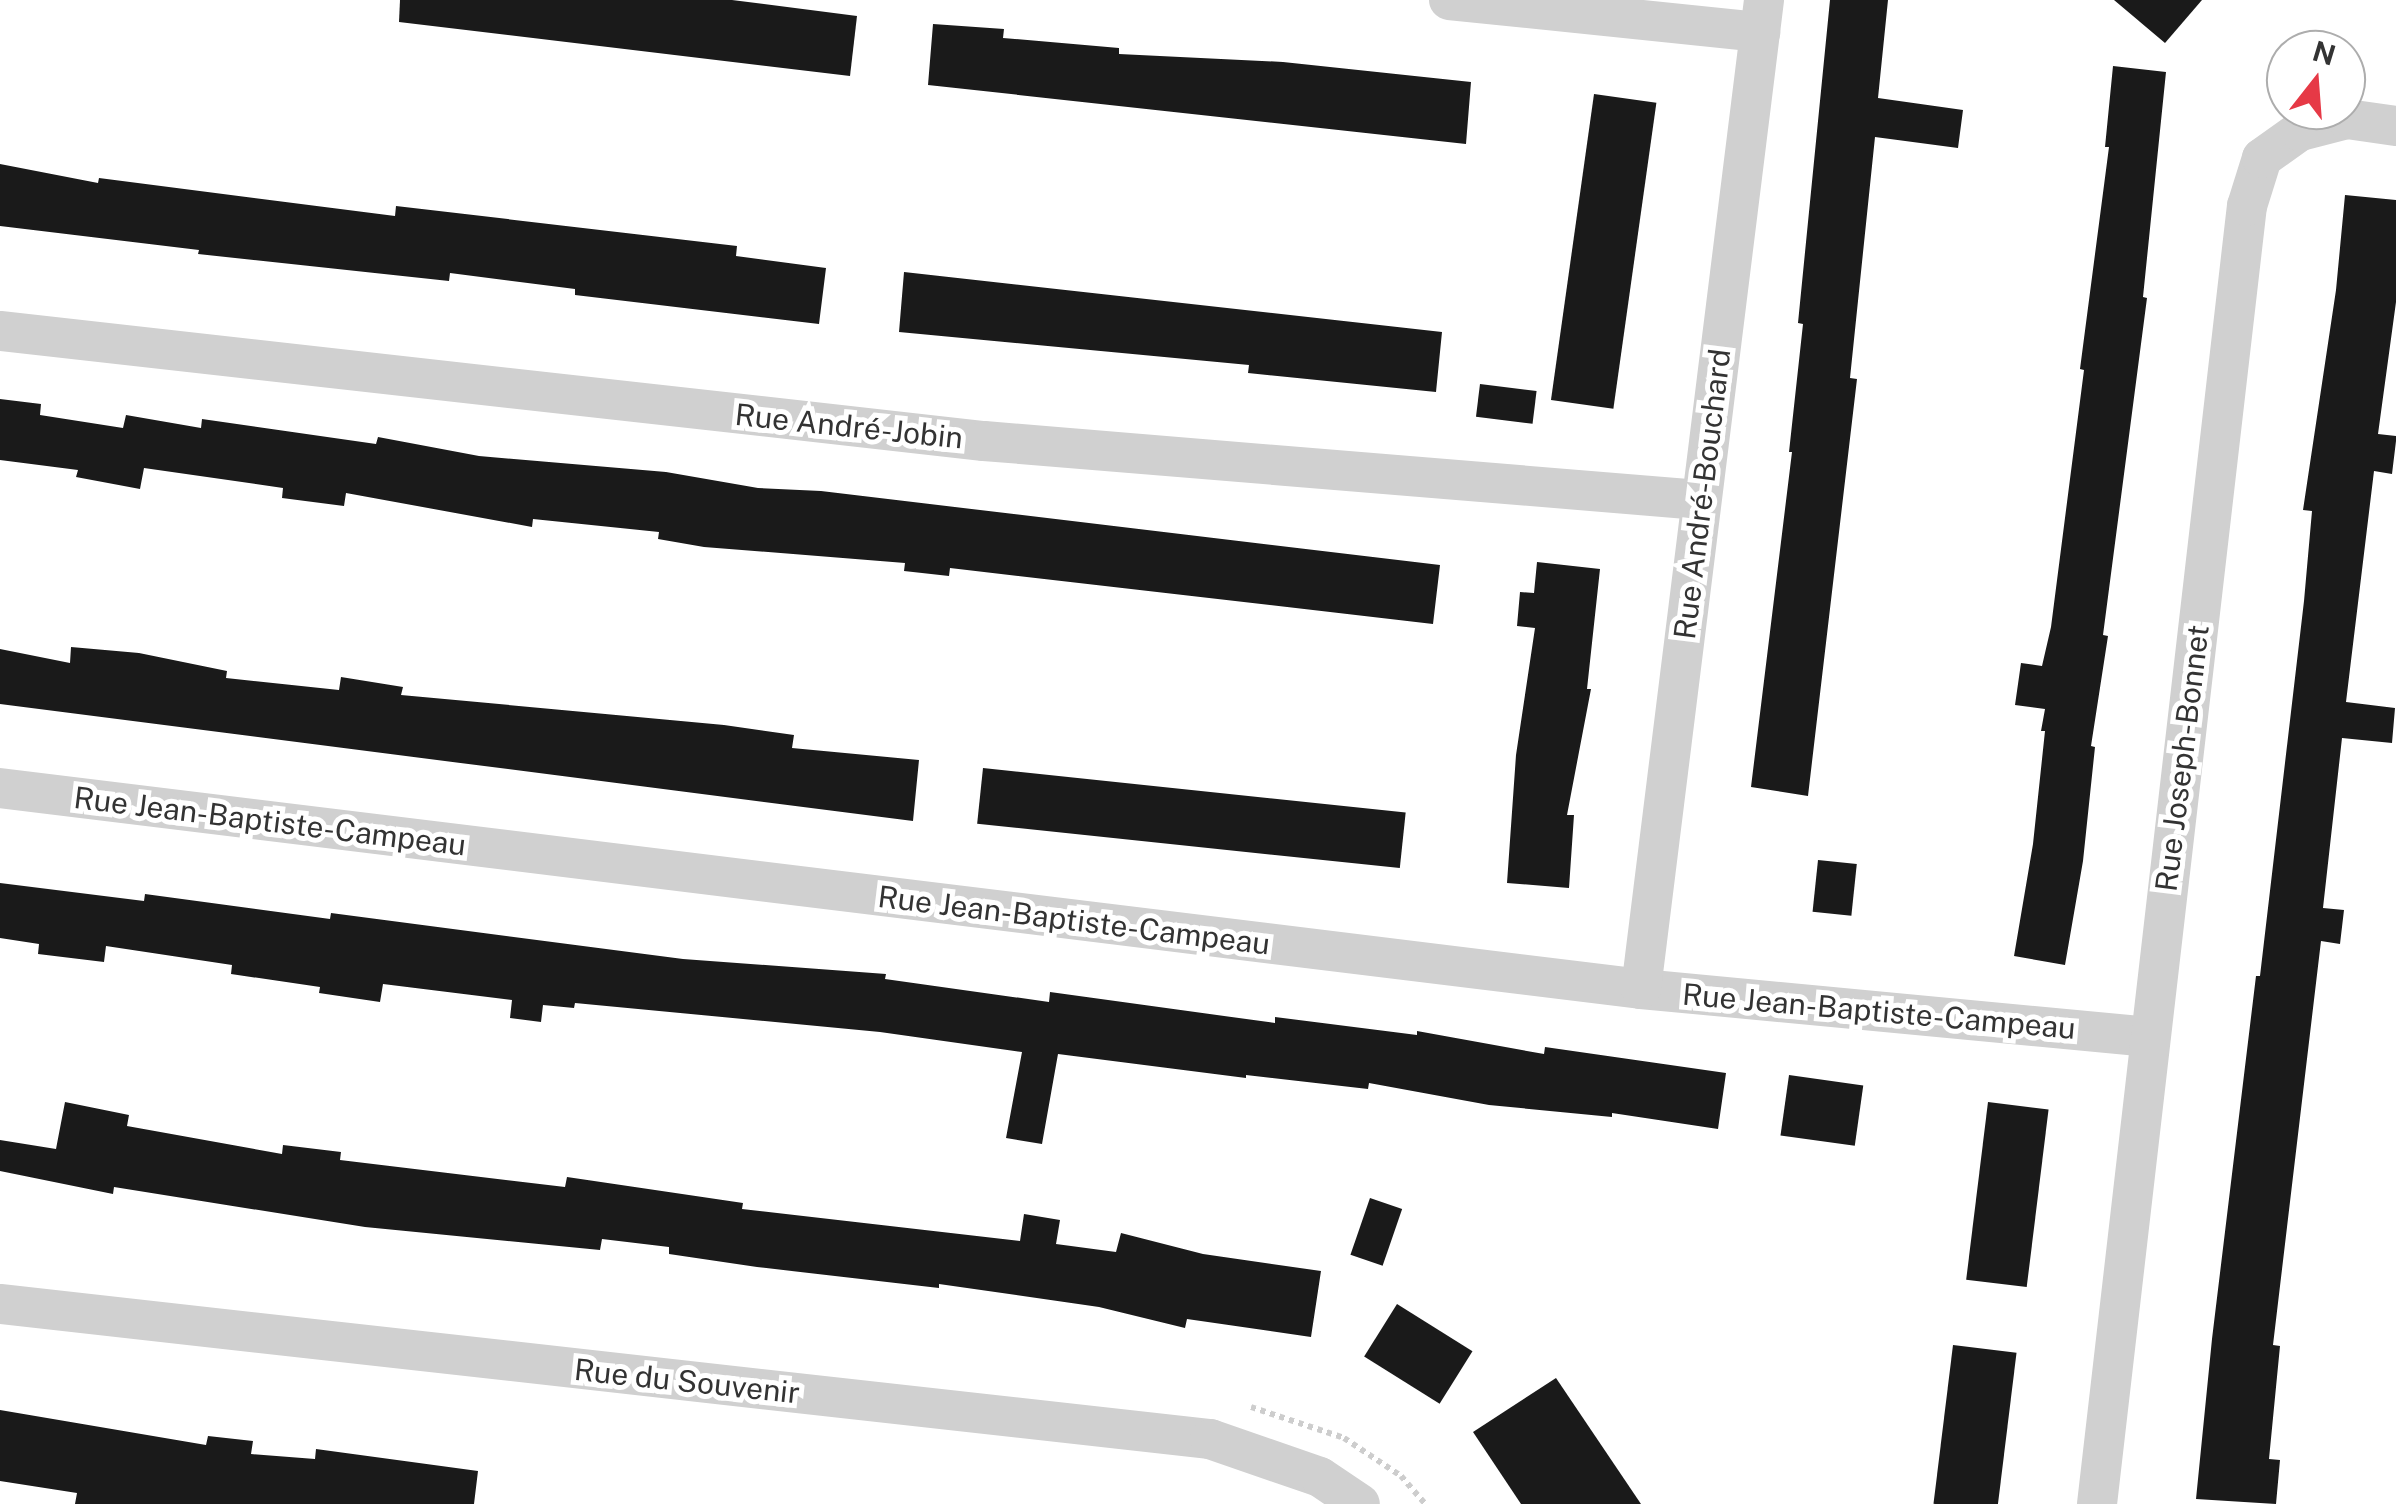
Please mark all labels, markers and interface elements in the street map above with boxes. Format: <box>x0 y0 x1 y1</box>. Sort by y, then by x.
north arrow <box>2266 30 2366 130</box>
text: N <box>2309 34 2340 72</box>
street label: Rue André-Bouchard <box>1666 347 1738 641</box>
street label: Rue André-Jobin <box>733 396 965 456</box>
street label: Rue Joseph-Bonnet <box>2148 622 2216 894</box>
street label: Rue Jean-Baptiste-Campeau <box>72 779 468 863</box>
street label: Rue Jean-Baptiste-Campeau <box>876 878 1272 962</box>
street label: Rue Jean-Baptiste-Campeau <box>1681 976 2077 1046</box>
street label: Rue du Souvenir <box>572 1351 802 1411</box>

